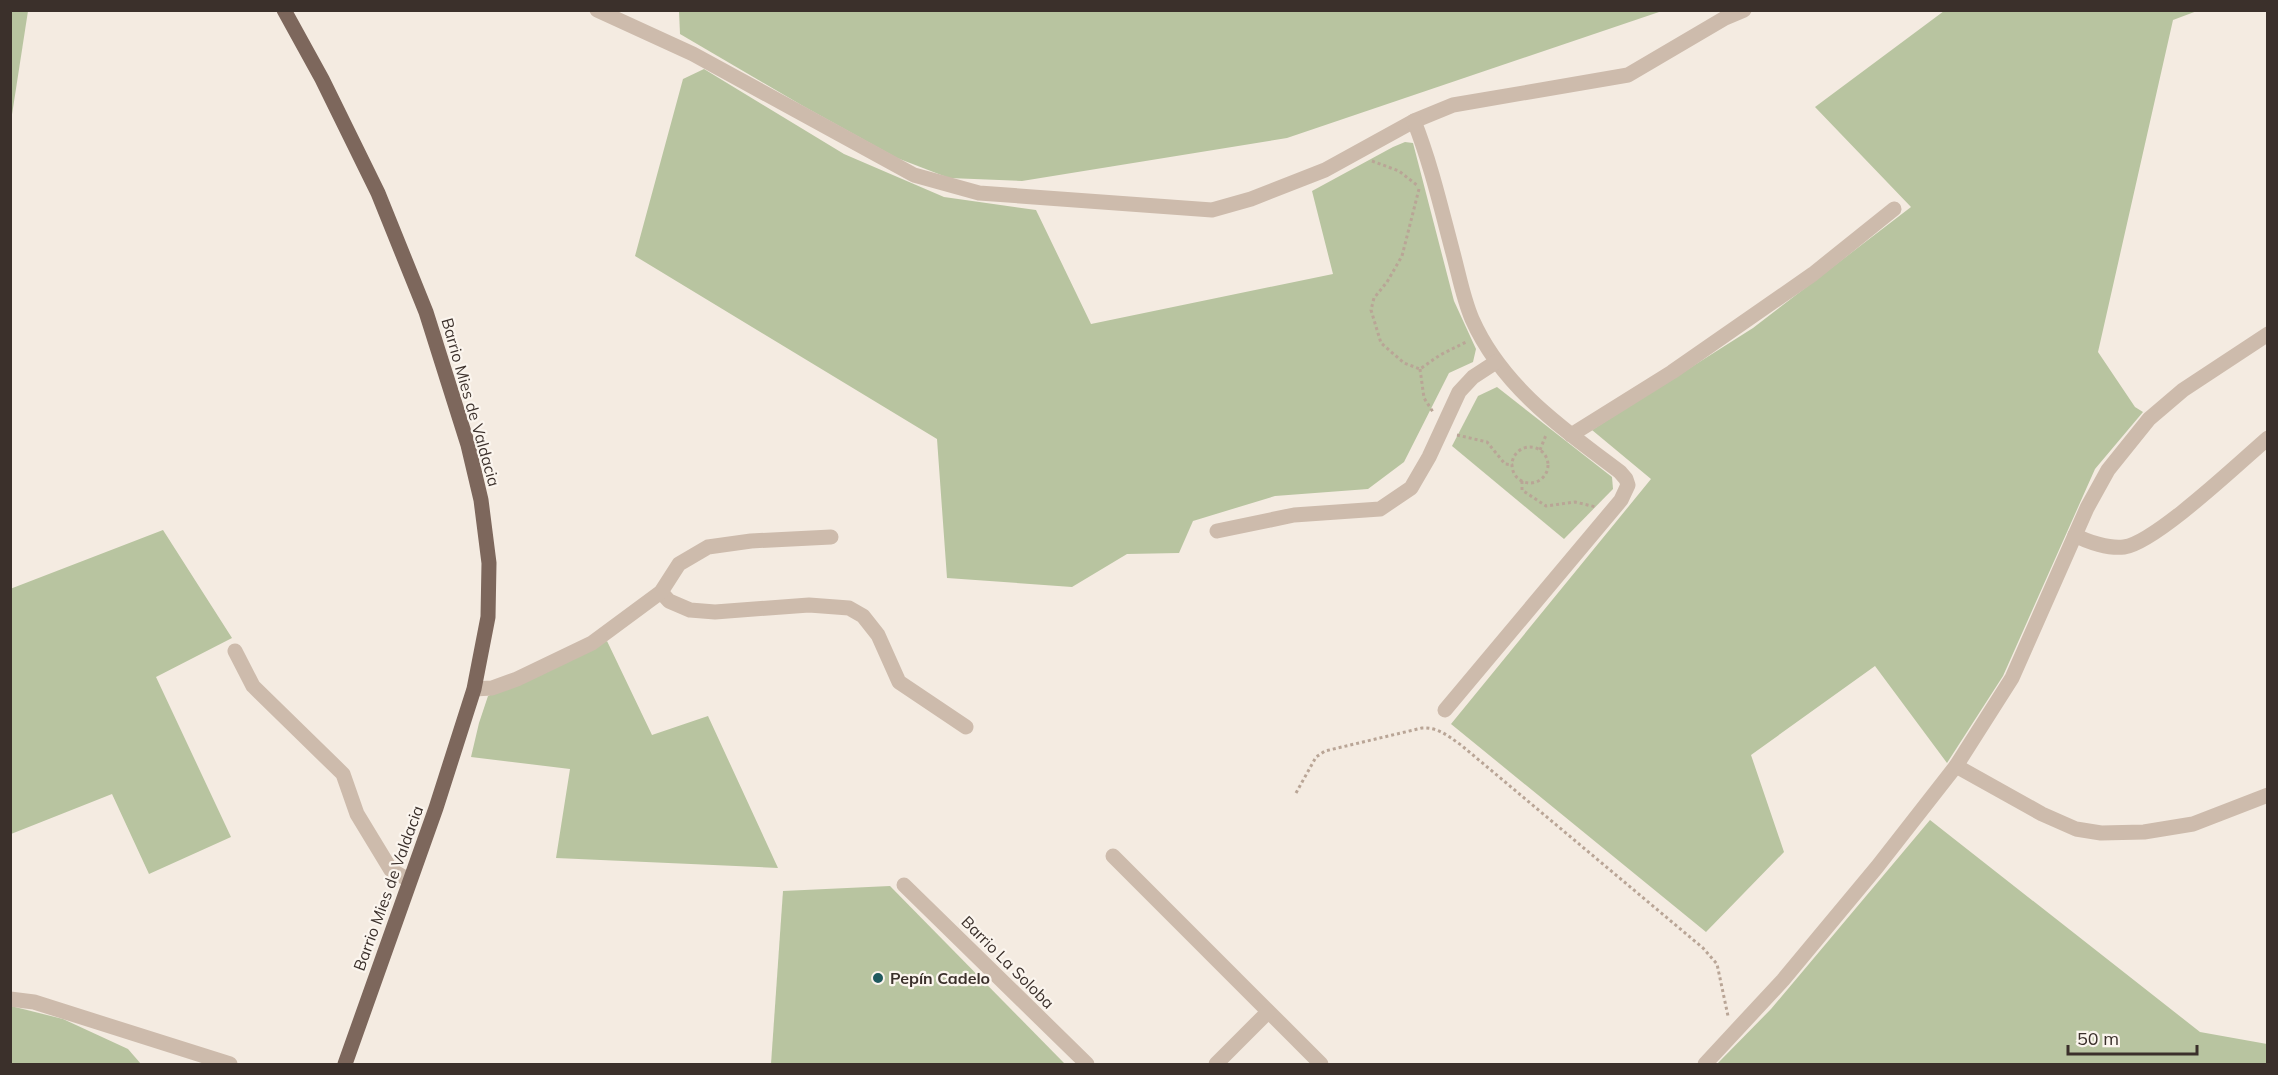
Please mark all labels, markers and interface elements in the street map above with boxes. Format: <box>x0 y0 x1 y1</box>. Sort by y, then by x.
street label: Barrio Mies de Valdacia <box>437 315 505 489</box>
street label: Barrio Mies de Valdacia <box>349 803 427 973</box>
street label: Barrio La Soloba <box>957 911 1059 1013</box>
place label: Pepín Cadelo <box>890 968 990 988</box>
marker: Pepín Cadelo <box>871 971 885 985</box>
scale bar <box>2068 1018 2197 1056</box>
text: 50 m <box>2077 1027 2119 1050</box>

